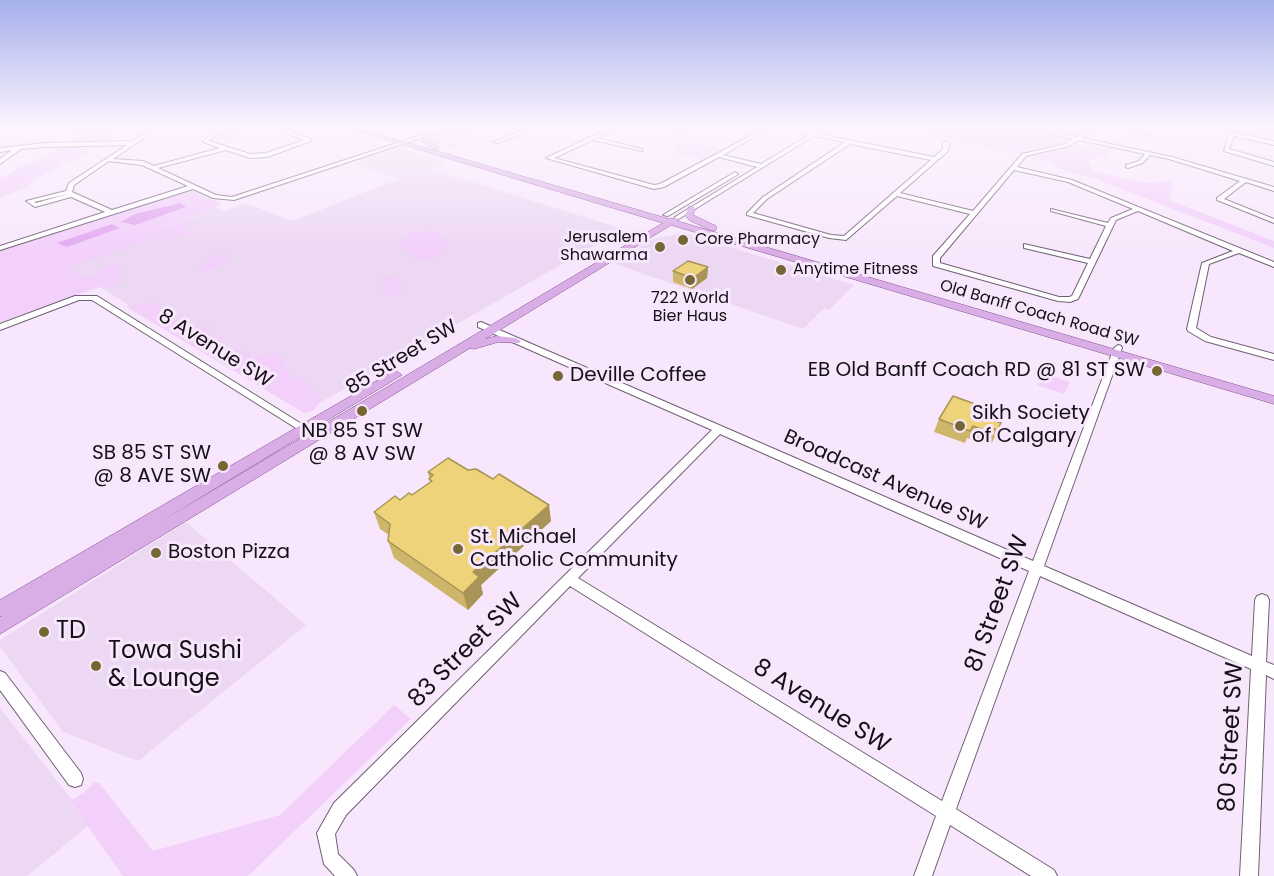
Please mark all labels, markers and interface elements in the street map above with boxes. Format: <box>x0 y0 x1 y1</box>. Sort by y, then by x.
place label: Jerusalem Shawarma <box>560 228 648 266</box>
place label: Core Pharmacy <box>695 230 820 250</box>
marker: Core Pharmacy <box>676 233 690 247</box>
marker: Jerusalem Shawarma <box>653 240 667 254</box>
place label: Anytime Fitness <box>793 260 918 280</box>
marker: Anytime Fitness <box>774 263 788 277</box>
marker: 722 World Bier Haus <box>683 273 697 287</box>
street label: Old Banff Coach Road SW <box>937 276 1141 352</box>
place label: 722 World Bier Haus <box>651 289 729 327</box>
street label: 8 Avenue SW <box>154 304 276 394</box>
street label: 85 Street SW <box>342 315 462 401</box>
place label: EB Old Banff Coach RD @ 81 ST SW <box>808 359 1145 383</box>
place label: Deville Coffee <box>570 364 706 388</box>
marker: EB Old Banff Coach RD @ 81 ST SW <box>1150 364 1164 378</box>
marker: Deville Coffee <box>551 369 565 383</box>
place label: Sikh Society of Calgary <box>972 402 1090 449</box>
marker: NB 85 ST SW @ 8 AV SW <box>355 404 369 418</box>
marker: Sikh Society of Calgary <box>953 419 967 433</box>
place label: NB 85 ST SW @ 8 AV SW <box>301 420 423 467</box>
street label: Broadcast Avenue SW <box>780 425 990 537</box>
place label: SB 85 ST SW @ 8 AVE SW <box>92 442 211 489</box>
marker: SB 85 ST SW @ 8 AVE SW <box>216 459 230 473</box>
place label: St. Michael Catholic Community <box>470 526 678 573</box>
street label: 81 Street SW <box>960 532 1036 676</box>
place label: Boston Pizza <box>168 541 290 565</box>
marker: St. Michael Catholic Community <box>451 542 465 556</box>
marker: Boston Pizza <box>149 546 163 560</box>
street label: 83 Street SW <box>403 588 529 714</box>
place label: TD <box>56 618 86 646</box>
marker: TD <box>37 625 51 639</box>
place label: Towa Sushi & Lounge <box>108 638 242 694</box>
street label: 8 Avenue SW <box>747 654 895 760</box>
marker: Towa Sushi & Lounge <box>89 659 103 673</box>
street label: 80 Street SW <box>1214 661 1250 813</box>

